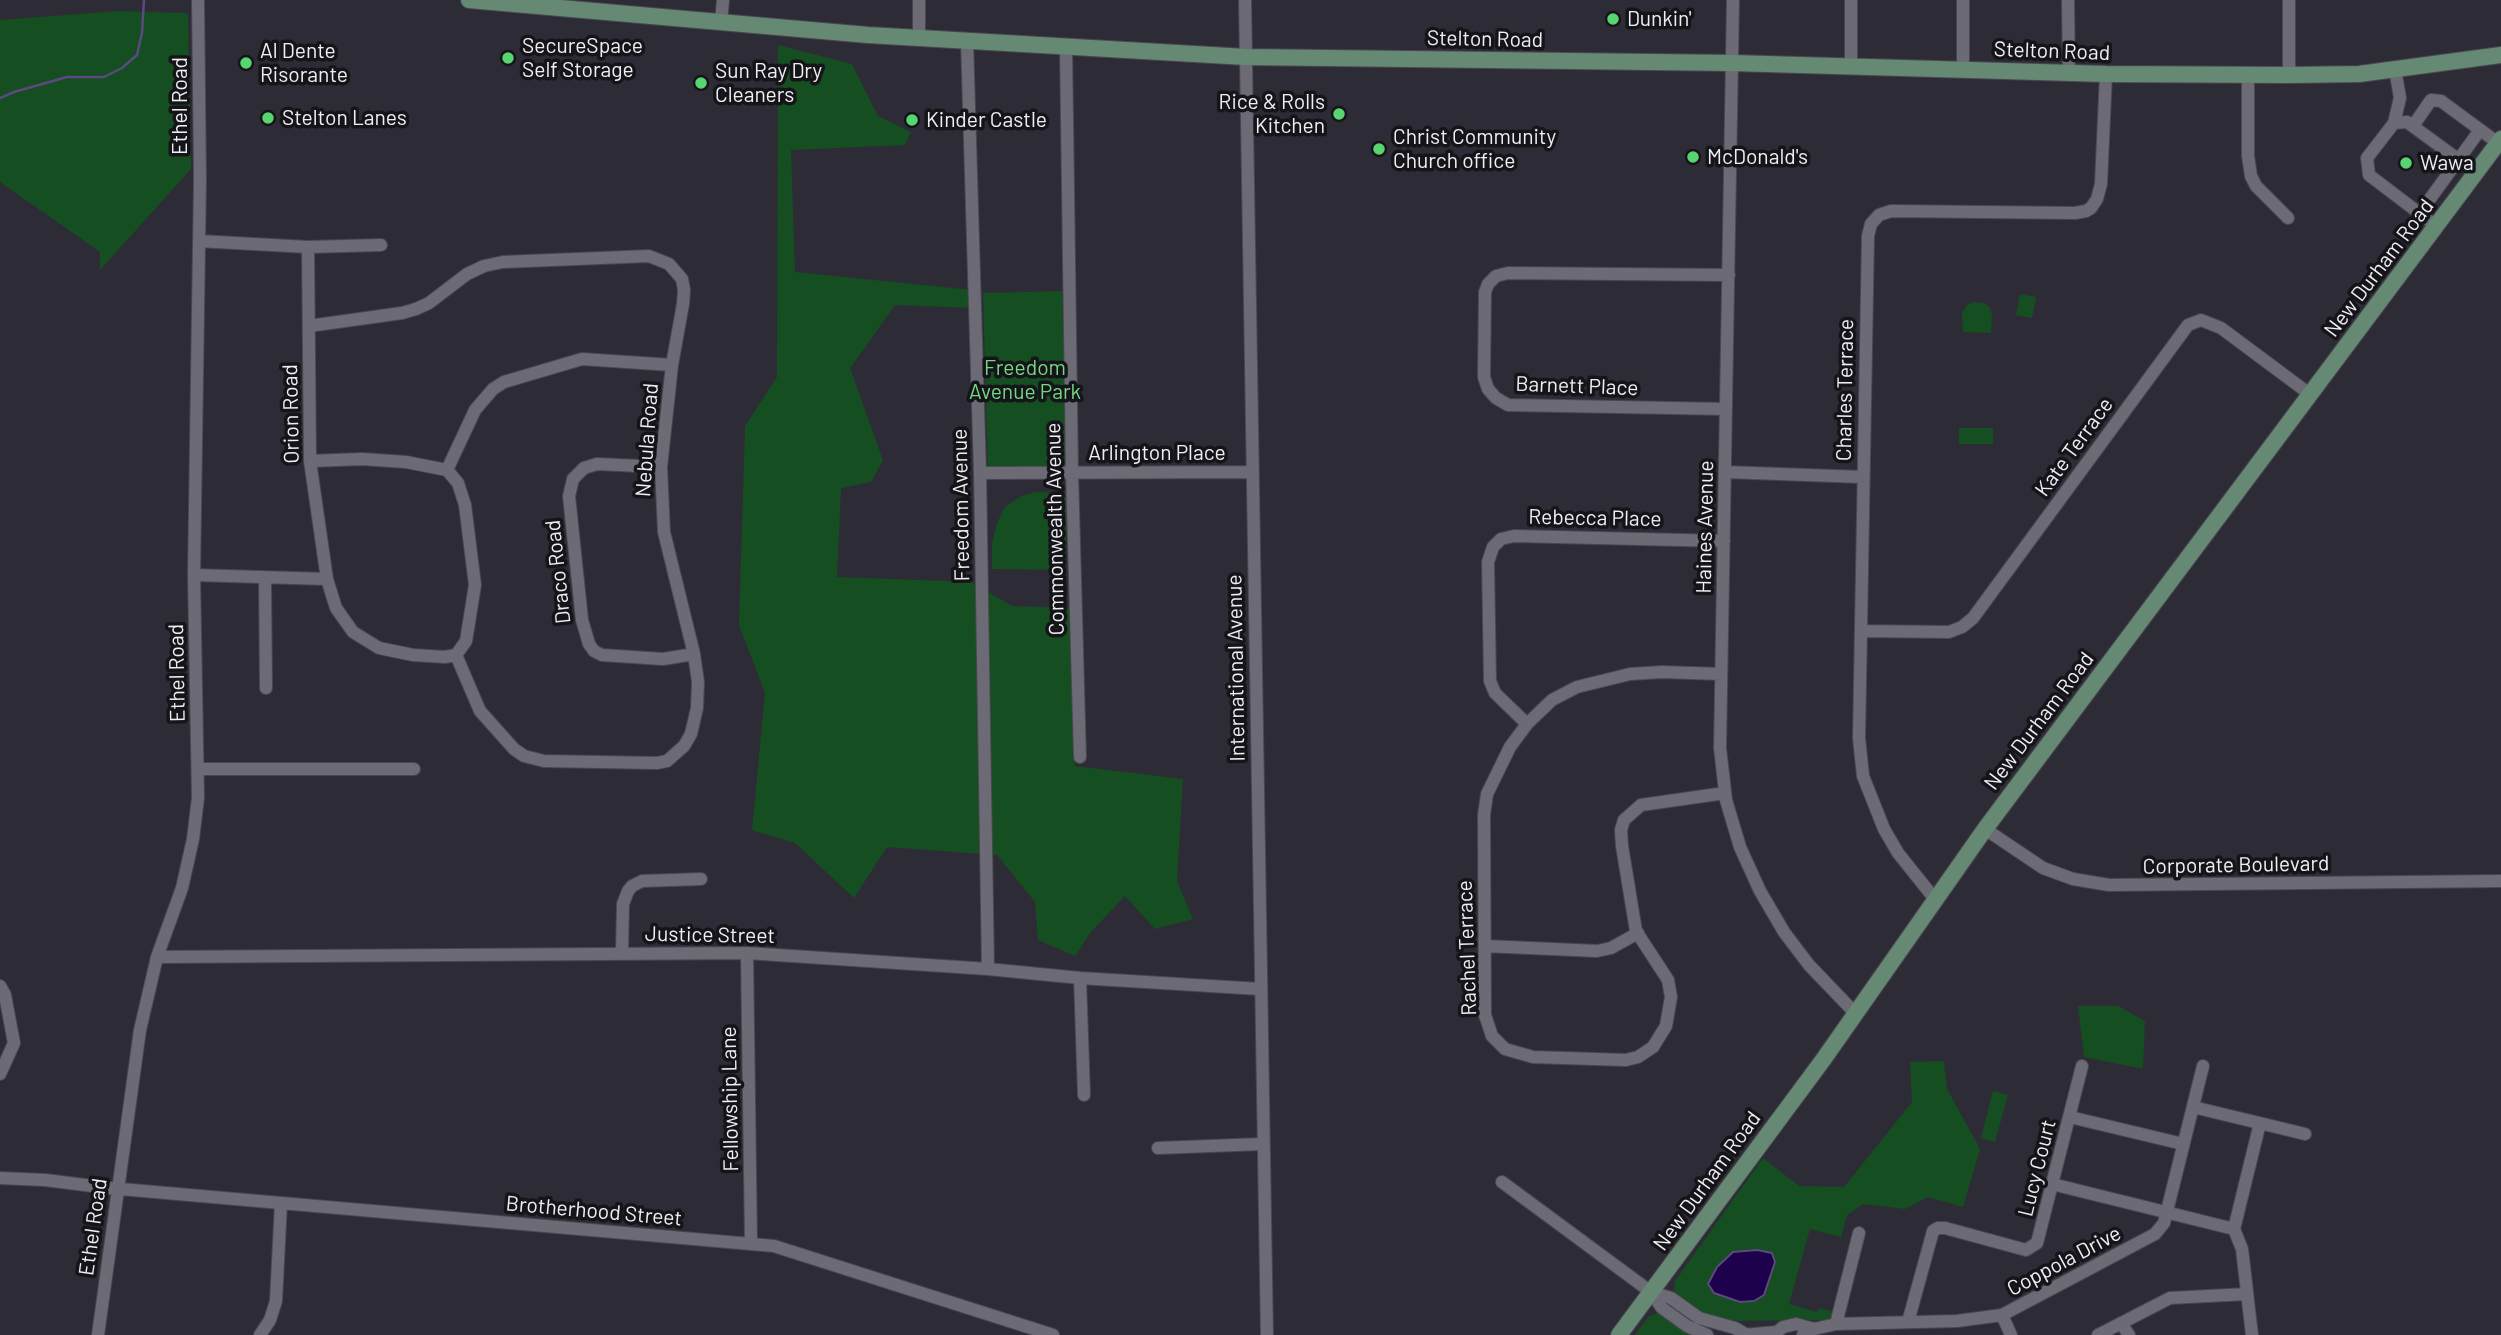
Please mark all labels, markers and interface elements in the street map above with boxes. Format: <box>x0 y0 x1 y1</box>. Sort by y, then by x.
place label: Dunkin' <box>1627 6 1692 32</box>
marker: Dunkin' <box>1605 11 1621 27</box>
street label: Stelton Road <box>1427 25 1543 53</box>
place label: SecureSpace Self Storage <box>522 33 643 83</box>
street label: Stelton Road <box>1993 36 2111 66</box>
place label: Al Dente Risorante <box>260 38 348 88</box>
marker: SecureSpace Self Storage <box>500 50 516 66</box>
marker: Al Dente Risorante <box>238 55 254 71</box>
street label: Ethel Road <box>167 57 193 155</box>
place label: Sun Ray Dry Cleaners <box>715 58 822 108</box>
marker: Sun Ray Dry Cleaners <box>693 75 709 91</box>
place label: Rice & Rolls Kitchen <box>1219 89 1325 139</box>
place label: Stelton Lanes <box>282 105 407 131</box>
marker: Rice & Rolls Kitchen <box>1331 106 1347 122</box>
place label: Kinder Castle <box>926 107 1047 133</box>
marker: Stelton Lanes <box>260 110 276 126</box>
marker: Kinder Castle <box>904 112 920 128</box>
place label: Christ Community Church office <box>1393 124 1556 174</box>
marker: Christ Community Church office <box>1371 141 1387 157</box>
place label: McDonald's <box>1707 144 1808 170</box>
marker: McDonald's <box>1685 149 1701 165</box>
place label: Wawa <box>2420 150 2474 176</box>
marker: Wawa <box>2398 155 2414 171</box>
street label: New Durham Road <box>2319 194 2439 342</box>
street label: Charles Terrace <box>1831 319 1859 461</box>
park label: Freedom Avenue Park <box>969 355 1081 405</box>
street label: Orion Road <box>278 364 304 464</box>
street label: Barnett Place <box>1515 371 1639 401</box>
street label: Nebula Road <box>630 382 664 498</box>
street label: Kate Terrace <box>2030 393 2118 501</box>
street label: Commonwealth Avenue <box>1041 422 1069 636</box>
street label: Freedom Avenue <box>947 428 975 582</box>
street label: Arlington Place <box>1088 440 1226 466</box>
street label: Haines Avenue <box>1691 460 1719 594</box>
street label: Rebecca Place <box>1528 504 1662 532</box>
street label: Draco Road <box>540 519 576 625</box>
street label: International Avenue <box>1222 574 1250 762</box>
street label: Ethel Road <box>164 624 190 722</box>
street label: New Durham Road <box>1979 647 2099 795</box>
street label: Corporate Boulevard <box>2142 851 2330 879</box>
street label: Rachel Terrace <box>1452 880 1482 1016</box>
street label: Justice Street <box>645 921 775 949</box>
street label: Fellowship Lane <box>716 1026 744 1172</box>
street label: New Durham Road <box>1648 1106 1766 1256</box>
street label: Lucy Court <box>2013 1117 2061 1219</box>
street label: Ethel Road <box>74 1177 112 1277</box>
street label: Brotherhood Street <box>505 1191 683 1231</box>
street label: Coppola Drive <box>2003 1220 2125 1302</box>

